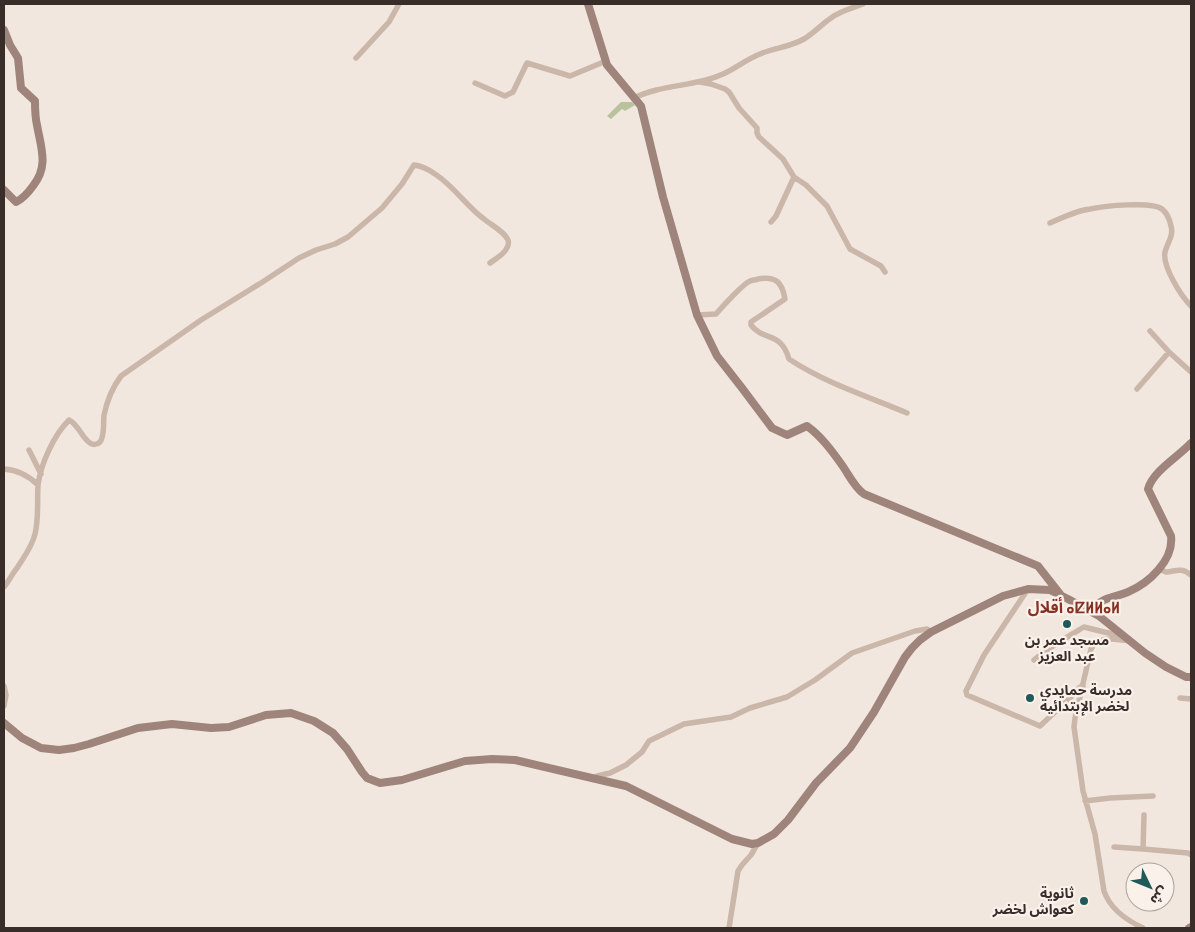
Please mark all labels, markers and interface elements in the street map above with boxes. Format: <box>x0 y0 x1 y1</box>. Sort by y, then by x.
district label: أقلال ⴰⵇⵍⵍⴰⵍ <box>1028 597 1120 617</box>
marker: مسجد عمر بن عبد العزيز <box>1061 618 1073 630</box>
place label: مسجد عمر بن عبد العزيز <box>1025 632 1109 665</box>
place label: مدرسة حمايدي لخضر الإبتدائية <box>1040 682 1132 716</box>
marker: مدرسة حمايدي لخضر الإبتدائية <box>1024 692 1036 704</box>
north arrow <box>1125 862 1175 912</box>
text: ش <box>1147 883 1172 908</box>
place label: ثانوية كعواش لخضر <box>992 885 1075 918</box>
marker: ثانوية كعواش لخضر <box>1078 895 1090 907</box>

